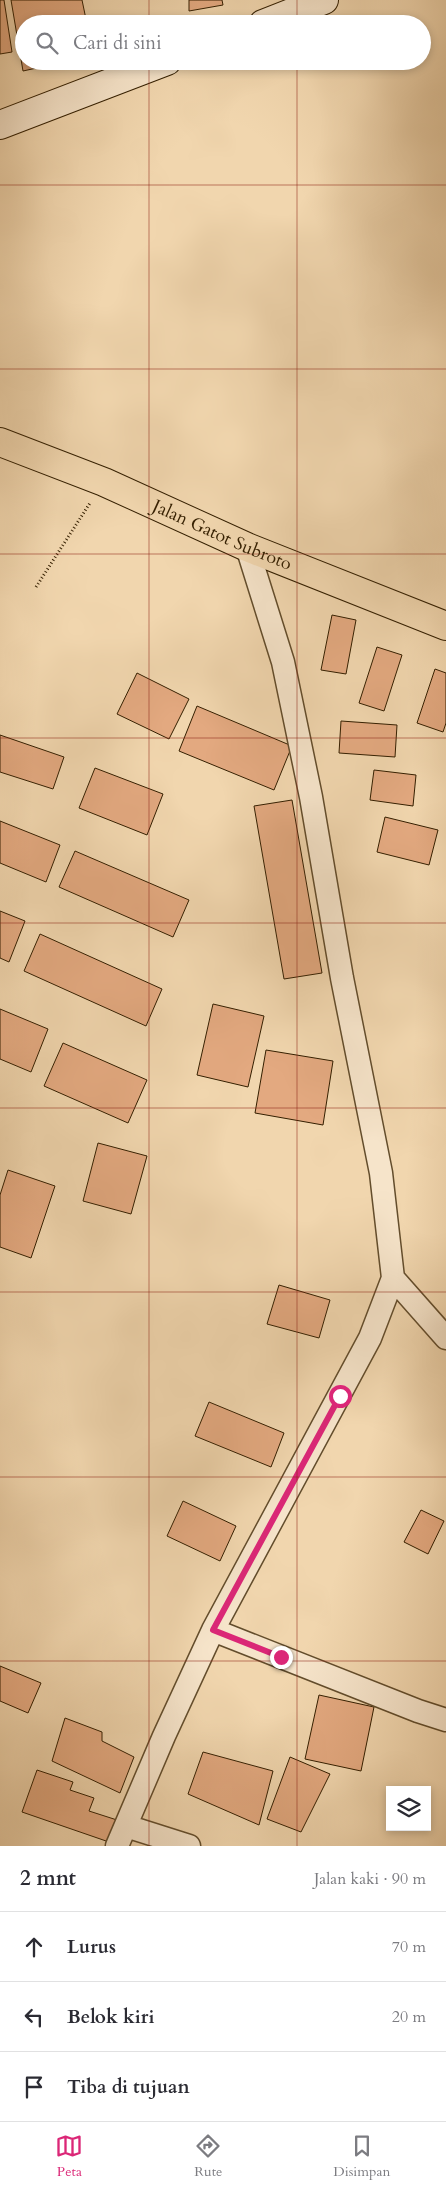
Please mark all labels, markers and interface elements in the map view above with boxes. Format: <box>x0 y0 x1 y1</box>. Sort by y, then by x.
search box <box>15 15 431 70</box>
icon: search <box>33 29 61 57</box>
text: Cari di sini <box>73 30 162 56</box>
street label: Jalan Gatot Subroto <box>146 492 296 576</box>
route start <box>329 1385 352 1408</box>
route end <box>270 1646 293 1669</box>
map controls <box>386 1786 431 1831</box>
button: layers <box>386 1786 431 1831</box>
text: 2 mnt <box>20 1864 76 1893</box>
text: Jalan kaki · 90 m <box>314 1868 426 1890</box>
icon: ahead <box>20 1933 48 1961</box>
text: Lurus <box>67 1934 116 1960</box>
text: 70 m <box>392 1936 426 1958</box>
icon: left <box>20 2003 48 2031</box>
text: Belok kiri <box>67 2004 154 2030</box>
text: 20 m <box>392 2006 426 2028</box>
icon: arrive <box>20 2073 48 2101</box>
text: Tiba di tujuan <box>67 2074 190 2100</box>
tab: Peta <box>55 2132 83 2181</box>
tab: Rute <box>194 2132 222 2181</box>
tab: Disimpan <box>333 2132 391 2181</box>

